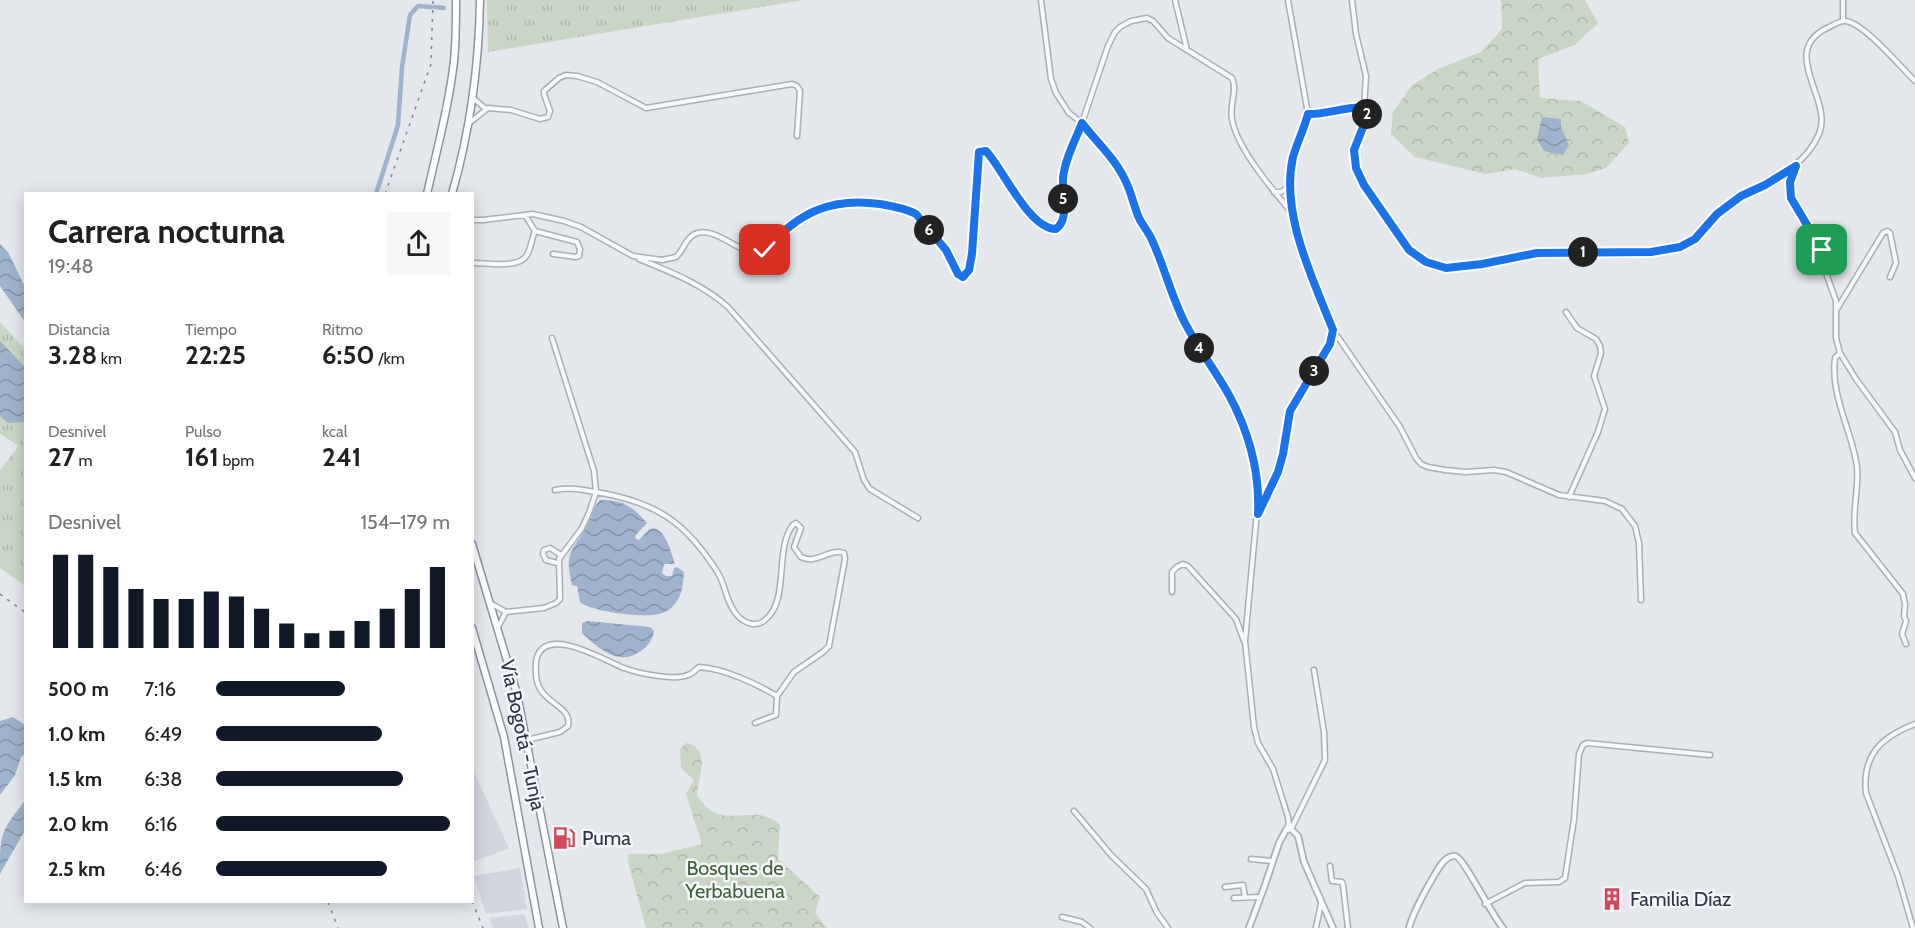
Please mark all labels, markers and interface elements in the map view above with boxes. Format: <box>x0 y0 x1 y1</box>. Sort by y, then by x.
pin: 2 <box>1352 99 1382 129</box>
text: 2 <box>1363 104 1371 123</box>
pin: 5 <box>1048 184 1078 214</box>
text: 5 <box>1059 189 1067 208</box>
text: Carrera nocturna <box>48 211 285 251</box>
button: share <box>387 212 450 275</box>
pin: 6 <box>914 215 944 245</box>
text: 6 <box>925 220 934 239</box>
pin <box>739 224 790 275</box>
pin <box>1796 224 1847 275</box>
icon: check <box>748 233 781 266</box>
icon: arrive <box>1805 233 1838 266</box>
pin: 1 <box>1568 237 1598 267</box>
text: 1 <box>1580 242 1586 261</box>
text: 19:48 <box>48 254 94 278</box>
text: Distancia <box>48 320 110 339</box>
text: Tiempo <box>185 320 237 339</box>
text: Ritmo <box>322 320 363 339</box>
pin: 4 <box>1184 333 1214 363</box>
text: 4 <box>1194 338 1204 357</box>
text: 3.28 <box>48 339 97 371</box>
text: 22:25 <box>185 339 246 371</box>
text: 6:50 <box>322 339 375 371</box>
text: km <box>97 349 122 368</box>
text: /km <box>375 349 405 368</box>
pin: 3 <box>1299 356 1329 386</box>
text: 3 <box>1310 361 1318 380</box>
text: Desnivel <box>48 422 106 441</box>
text: Pulso <box>185 422 222 441</box>
text: kcal <box>322 422 348 441</box>
text: 27 <box>48 441 75 473</box>
text: 161 <box>185 441 219 473</box>
text: 241 <box>322 441 361 473</box>
text: m <box>75 451 93 470</box>
text: bpm <box>219 451 254 470</box>
text: Desnivel <box>48 510 121 534</box>
text: 154–179 m <box>361 510 450 534</box>
street label: Vía Bogotá - Tunja <box>495 657 551 813</box>
text: 500 m <box>48 677 109 701</box>
text: 7:16 <box>144 677 176 701</box>
text: 1.0 km <box>48 722 105 746</box>
text: 6:49 <box>144 722 182 746</box>
text: 1.5 km <box>48 767 102 791</box>
text: 6:38 <box>144 767 182 791</box>
text: 2.0 km <box>48 812 109 836</box>
text: 6:16 <box>144 812 177 836</box>
fuel station icon: Puma <box>551 825 577 851</box>
place label: Puma <box>582 826 631 850</box>
park label: Bosques de Yerbabuena <box>684 856 785 903</box>
text: 2.5 km <box>48 857 105 881</box>
text: 6:46 <box>144 857 182 881</box>
building icon: Familia Díaz <box>1599 886 1625 912</box>
place label: Familia Díaz <box>1630 887 1731 911</box>

